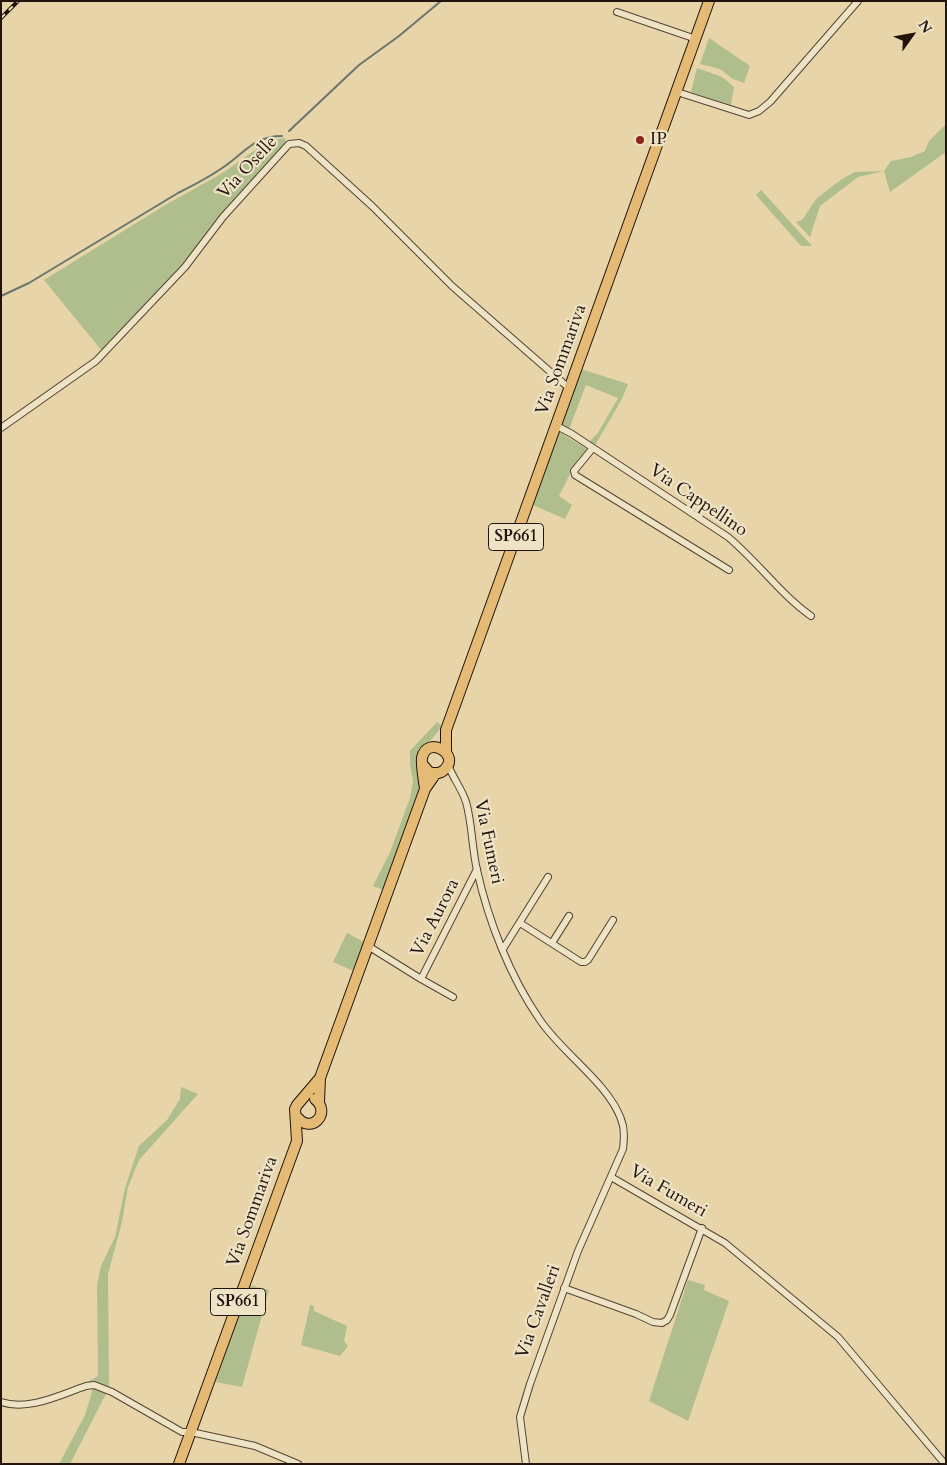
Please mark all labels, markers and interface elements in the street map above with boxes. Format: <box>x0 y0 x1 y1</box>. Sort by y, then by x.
north arrow <box>887 10 937 60</box>
text: N <box>914 17 936 37</box>
place label: IP <box>650 129 667 151</box>
street label: Via Oselle <box>214 132 282 204</box>
marker: IP <box>634 134 646 146</box>
street label: Via Sommariva <box>532 302 592 418</box>
street label: Via Cappellino <box>645 460 751 542</box>
road number: SP661 <box>488 524 544 550</box>
street label: Via Fumeri <box>468 798 508 886</box>
street label: Via Aurora <box>407 876 465 960</box>
street label: Via Sommariva <box>223 1154 283 1270</box>
street label: Via Fumeri <box>625 1161 711 1223</box>
street label: Via Cavalleri <box>512 1262 566 1362</box>
road number: SP661 <box>210 1288 266 1315</box>

